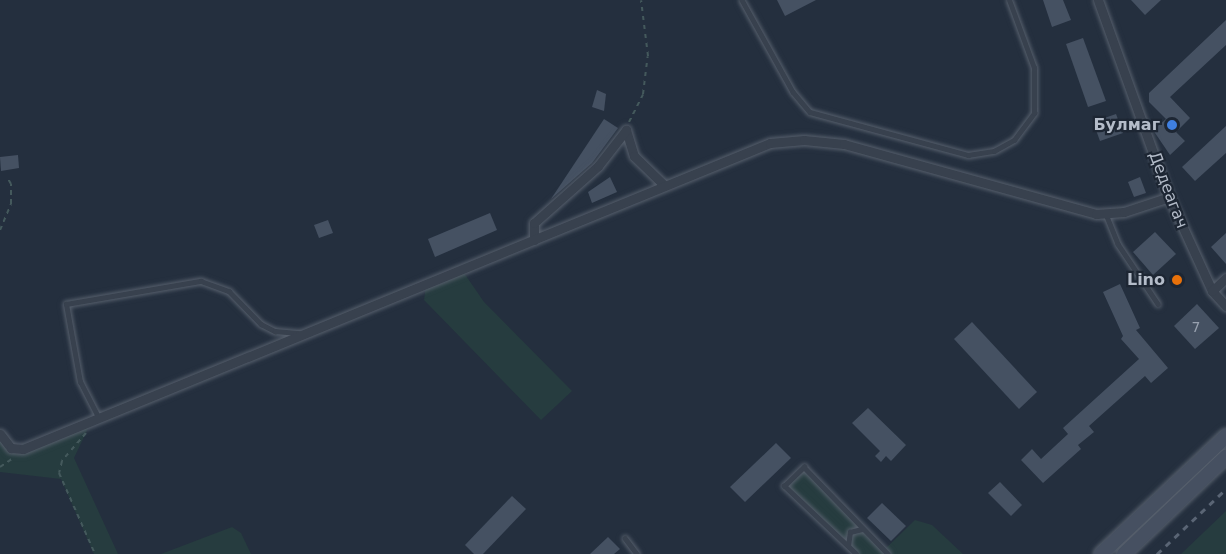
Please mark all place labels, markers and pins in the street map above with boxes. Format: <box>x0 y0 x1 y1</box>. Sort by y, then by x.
place label: Булмаг <box>1093 115 1160 135</box>
marker: Булмаг <box>1165 118 1179 132</box>
place label: Lino <box>1127 270 1165 290</box>
marker: Lino <box>1170 273 1184 287</box>

